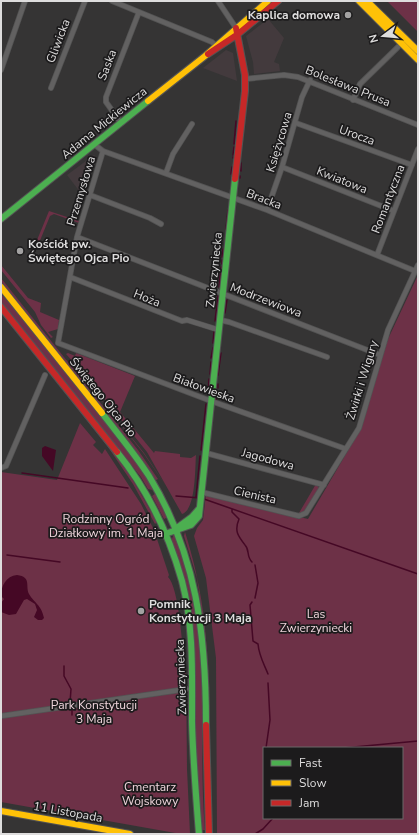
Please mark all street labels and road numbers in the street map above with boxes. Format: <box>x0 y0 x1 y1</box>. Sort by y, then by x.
street label: Gliwicka <box>42 17 74 65</box>
street label: Saska <box>94 47 120 83</box>
street label: Bolesława Prusa <box>303 62 393 110</box>
street label: Adama Mickiewicza <box>58 84 150 162</box>
street label: Księżycowa <box>262 110 296 174</box>
street label: Urocza <box>337 121 377 149</box>
street label: Przemysłowa <box>63 154 99 228</box>
street label: Romantyczna <box>368 162 408 236</box>
street label: Kwiatowa <box>314 163 370 197</box>
street label: Bracka <box>244 185 284 213</box>
street label: Zwierzyniecka <box>202 231 226 309</box>
street label: Modrzewiowa <box>228 279 304 321</box>
street label: Hoża <box>131 285 163 311</box>
street label: Żwirki i Wigury <box>342 338 382 422</box>
street label: Świętego Ojca Pio <box>66 354 140 440</box>
street label: Białowieska <box>171 369 237 407</box>
street label: Jagodowa <box>239 444 296 474</box>
street label: Cienista <box>232 482 278 508</box>
street label: Zwierzyniecka <box>172 639 190 715</box>
street label: 11 Listopada <box>32 798 104 826</box>

